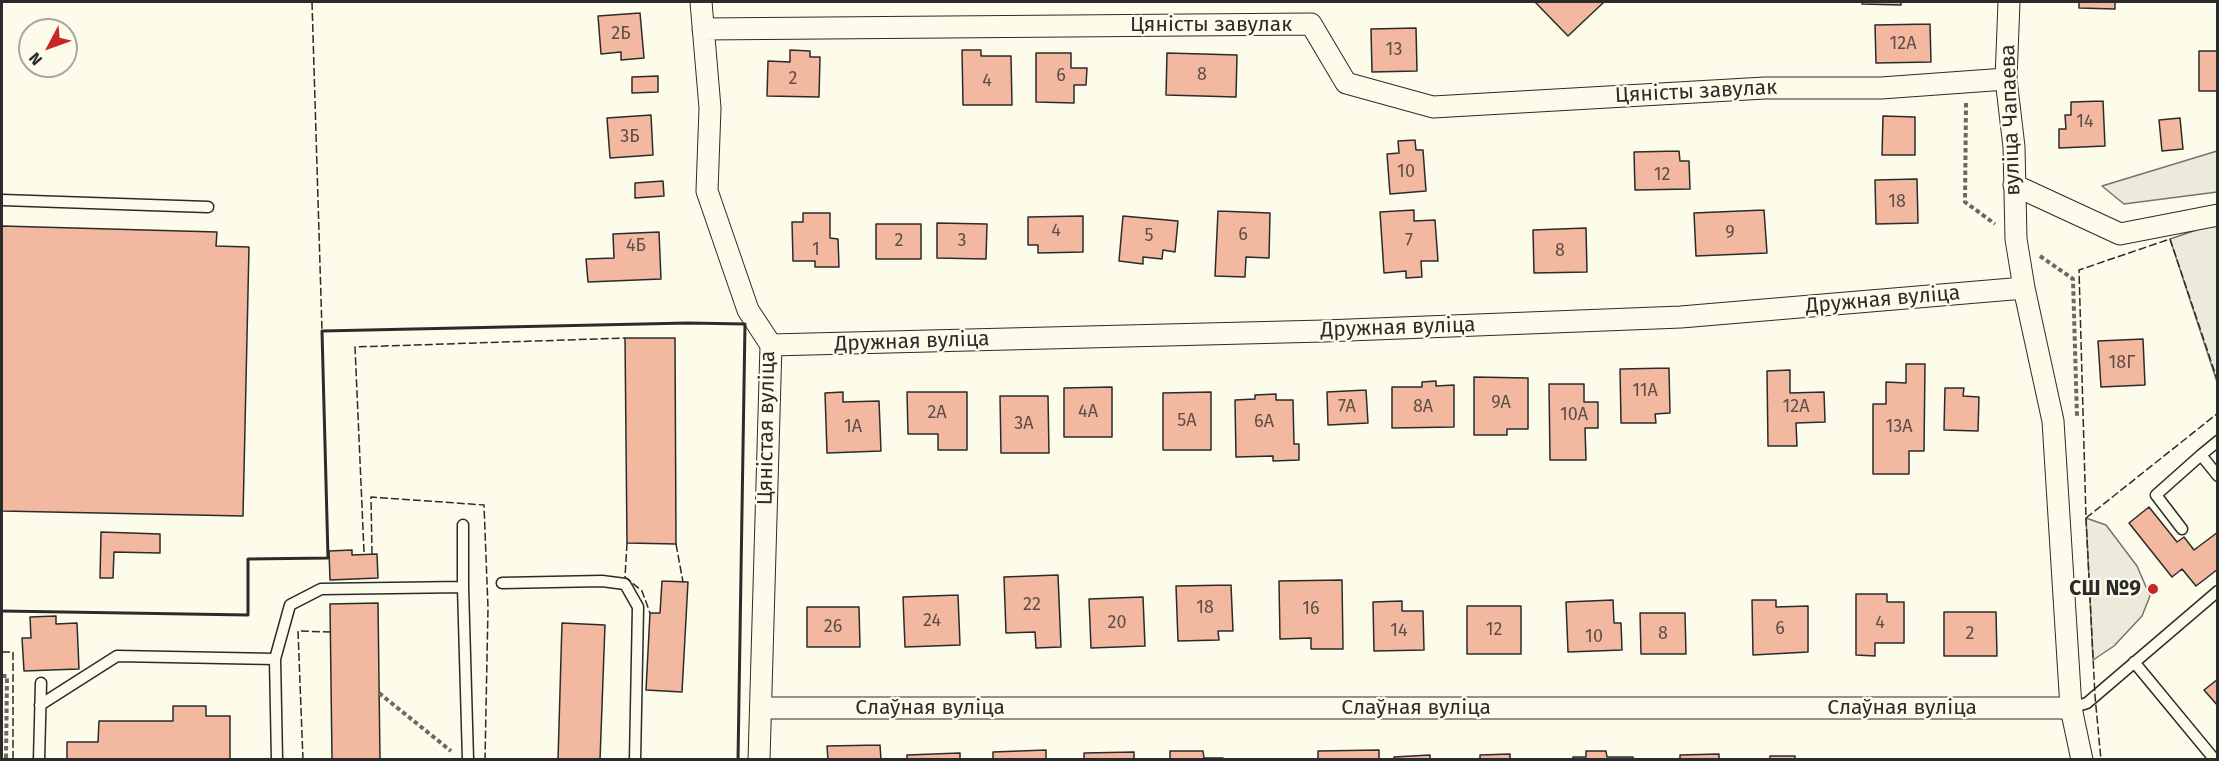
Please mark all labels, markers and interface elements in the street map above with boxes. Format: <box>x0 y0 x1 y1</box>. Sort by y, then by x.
street label: Цяністы завулак <box>1130 12 1292 38</box>
north arrow <box>18 18 78 78</box>
house number: 2Б <box>611 23 631 45</box>
house number: 12А <box>1889 33 1917 55</box>
house number: 13 <box>1386 39 1402 61</box>
street label: вуліца Чапаева <box>1996 44 2026 196</box>
text: N <box>25 49 46 69</box>
house number: 8 <box>1197 64 1207 86</box>
house number: 6 <box>1056 65 1066 87</box>
house number: 2 <box>789 68 797 90</box>
house number: 4 <box>982 70 992 92</box>
street label: Цяністы завулак <box>1614 75 1778 109</box>
house number: 14 <box>2076 111 2094 133</box>
house number: 3Б <box>620 126 640 148</box>
house number: 10 <box>1397 161 1415 183</box>
house number: 12 <box>1654 164 1670 186</box>
house number: 18 <box>1888 191 1906 213</box>
house number: 4 <box>1051 220 1061 242</box>
house number: 9 <box>1725 222 1735 244</box>
house number: 6 <box>1238 224 1248 246</box>
house number: 5 <box>1144 225 1154 247</box>
house number: 2 <box>895 230 903 252</box>
house number: 3 <box>958 230 966 252</box>
house number: 7 <box>1405 230 1413 252</box>
house number: 4Б <box>626 235 646 257</box>
house number: 1 <box>812 239 820 261</box>
house number: 8 <box>1555 240 1565 262</box>
street label: Дружная вуліца <box>1805 281 1961 319</box>
street label: Дружная вуліца <box>1320 313 1476 343</box>
street label: Дружная вуліца <box>834 327 990 357</box>
street label: Цяністая вуліца <box>753 351 781 505</box>
house number: 18Г <box>2109 352 2135 374</box>
house number: 11А <box>1632 380 1658 402</box>
house number: 9А <box>1491 392 1511 414</box>
house number: 7А <box>1338 396 1356 418</box>
house number: 8А <box>1413 396 1433 418</box>
house number: 12А <box>1782 396 1810 418</box>
house number: 4А <box>1078 401 1098 423</box>
house number: 2А <box>927 402 947 424</box>
house number: 10А <box>1560 404 1588 426</box>
house number: 5А <box>1177 410 1197 432</box>
house number: 6А <box>1254 411 1274 433</box>
house number: 3А <box>1014 413 1034 435</box>
house number: 1А <box>844 416 862 438</box>
house number: 13А <box>1885 416 1913 438</box>
place label: СШ №9 <box>2069 576 2141 602</box>
marker: СШ №9 <box>2146 582 2160 596</box>
house number: 22 <box>1023 594 1041 616</box>
house number: 18 <box>1196 597 1214 619</box>
house number: 16 <box>1302 598 1320 620</box>
house number: 24 <box>923 610 941 632</box>
house number: 20 <box>1108 612 1126 634</box>
house number: 4 <box>1875 612 1885 634</box>
house number: 26 <box>824 616 842 638</box>
house number: 6 <box>1775 618 1785 640</box>
house number: 12 <box>1486 619 1502 641</box>
house number: 14 <box>1390 620 1408 642</box>
house number: 8 <box>1658 623 1668 645</box>
house number: 2 <box>1966 623 1974 645</box>
house number: 10 <box>1585 626 1603 648</box>
street label: Слаўная вуліца <box>855 695 1005 721</box>
street label: Слаўная вуліца <box>1341 695 1491 721</box>
street label: Слаўная вуліца <box>1827 695 1977 721</box>

